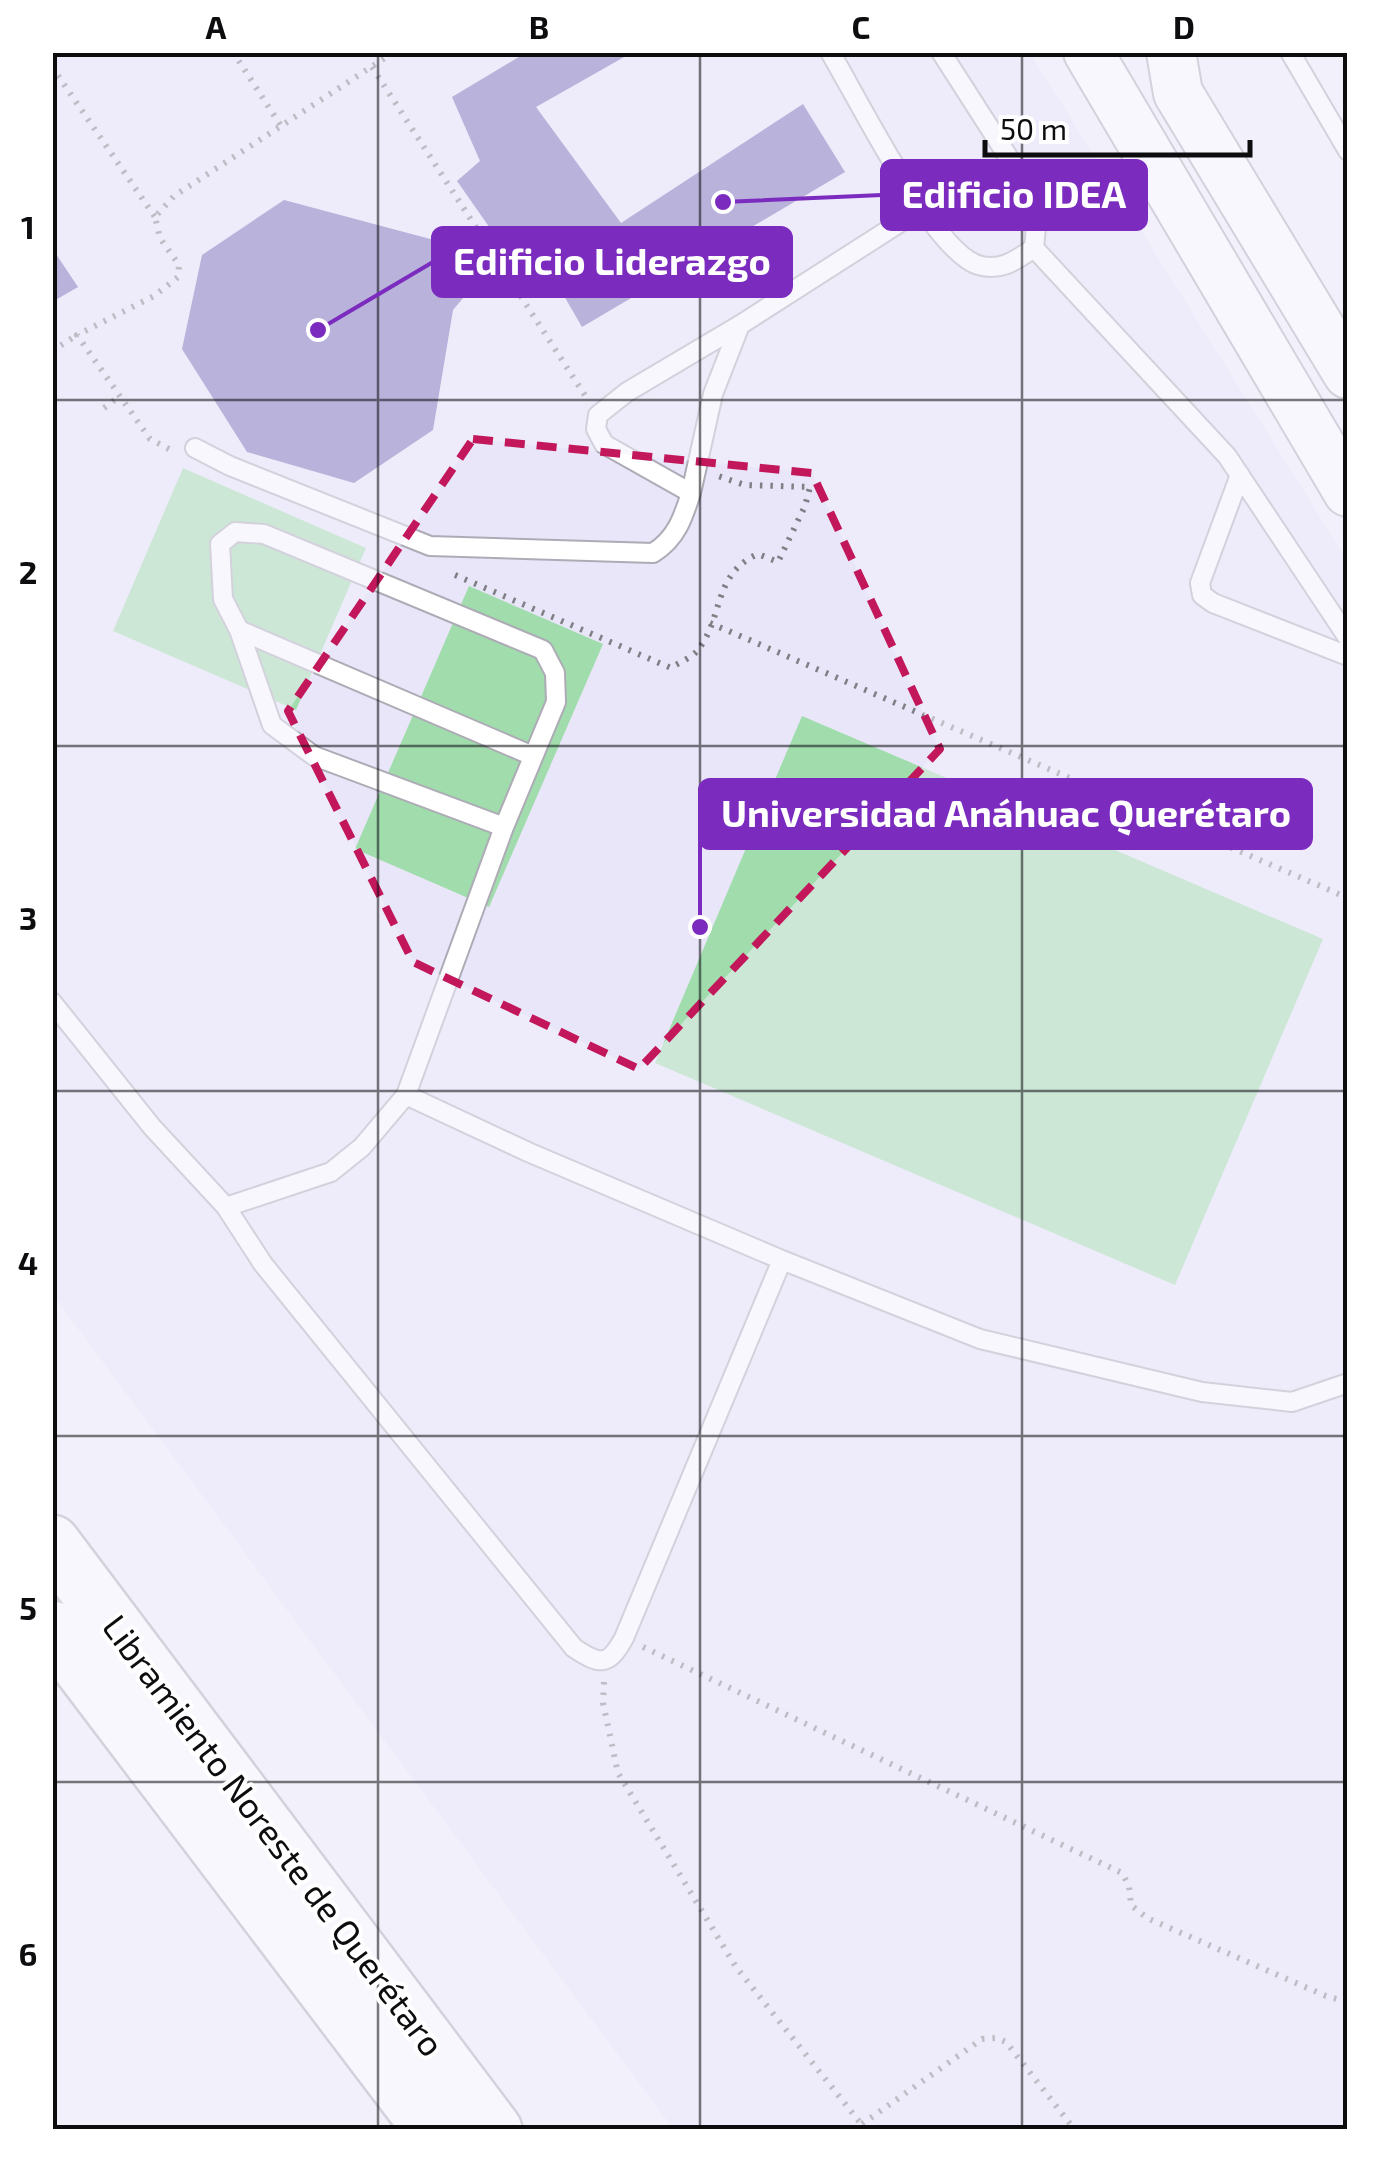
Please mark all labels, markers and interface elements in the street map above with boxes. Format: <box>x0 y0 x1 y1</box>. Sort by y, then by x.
text: A <box>206 7 227 45</box>
text: B <box>529 7 549 45</box>
text: C <box>852 7 870 45</box>
text: D <box>1173 7 1195 45</box>
scale bar <box>985 95 1250 157</box>
text: 50 m <box>1000 110 1067 146</box>
callout: Edificio IDEA <box>882 161 1146 229</box>
text: Edificio IDEA <box>902 170 1127 216</box>
text: 1 <box>21 207 35 245</box>
callout: Edificio Liderazgo <box>433 228 791 296</box>
text: Edificio Liderazgo <box>453 237 771 283</box>
text: 2 <box>19 552 37 590</box>
callout: Universidad Anáhuac Querétaro <box>700 780 1311 848</box>
text: Universidad Anáhuac Querétaro <box>721 789 1291 836</box>
text: 3 <box>19 898 37 936</box>
text: 4 <box>18 1243 38 1281</box>
text: 5 <box>19 1588 37 1626</box>
street label: Libramiento Noreste de Querétaro <box>95 1606 454 2064</box>
text: 6 <box>19 1934 37 1972</box>

